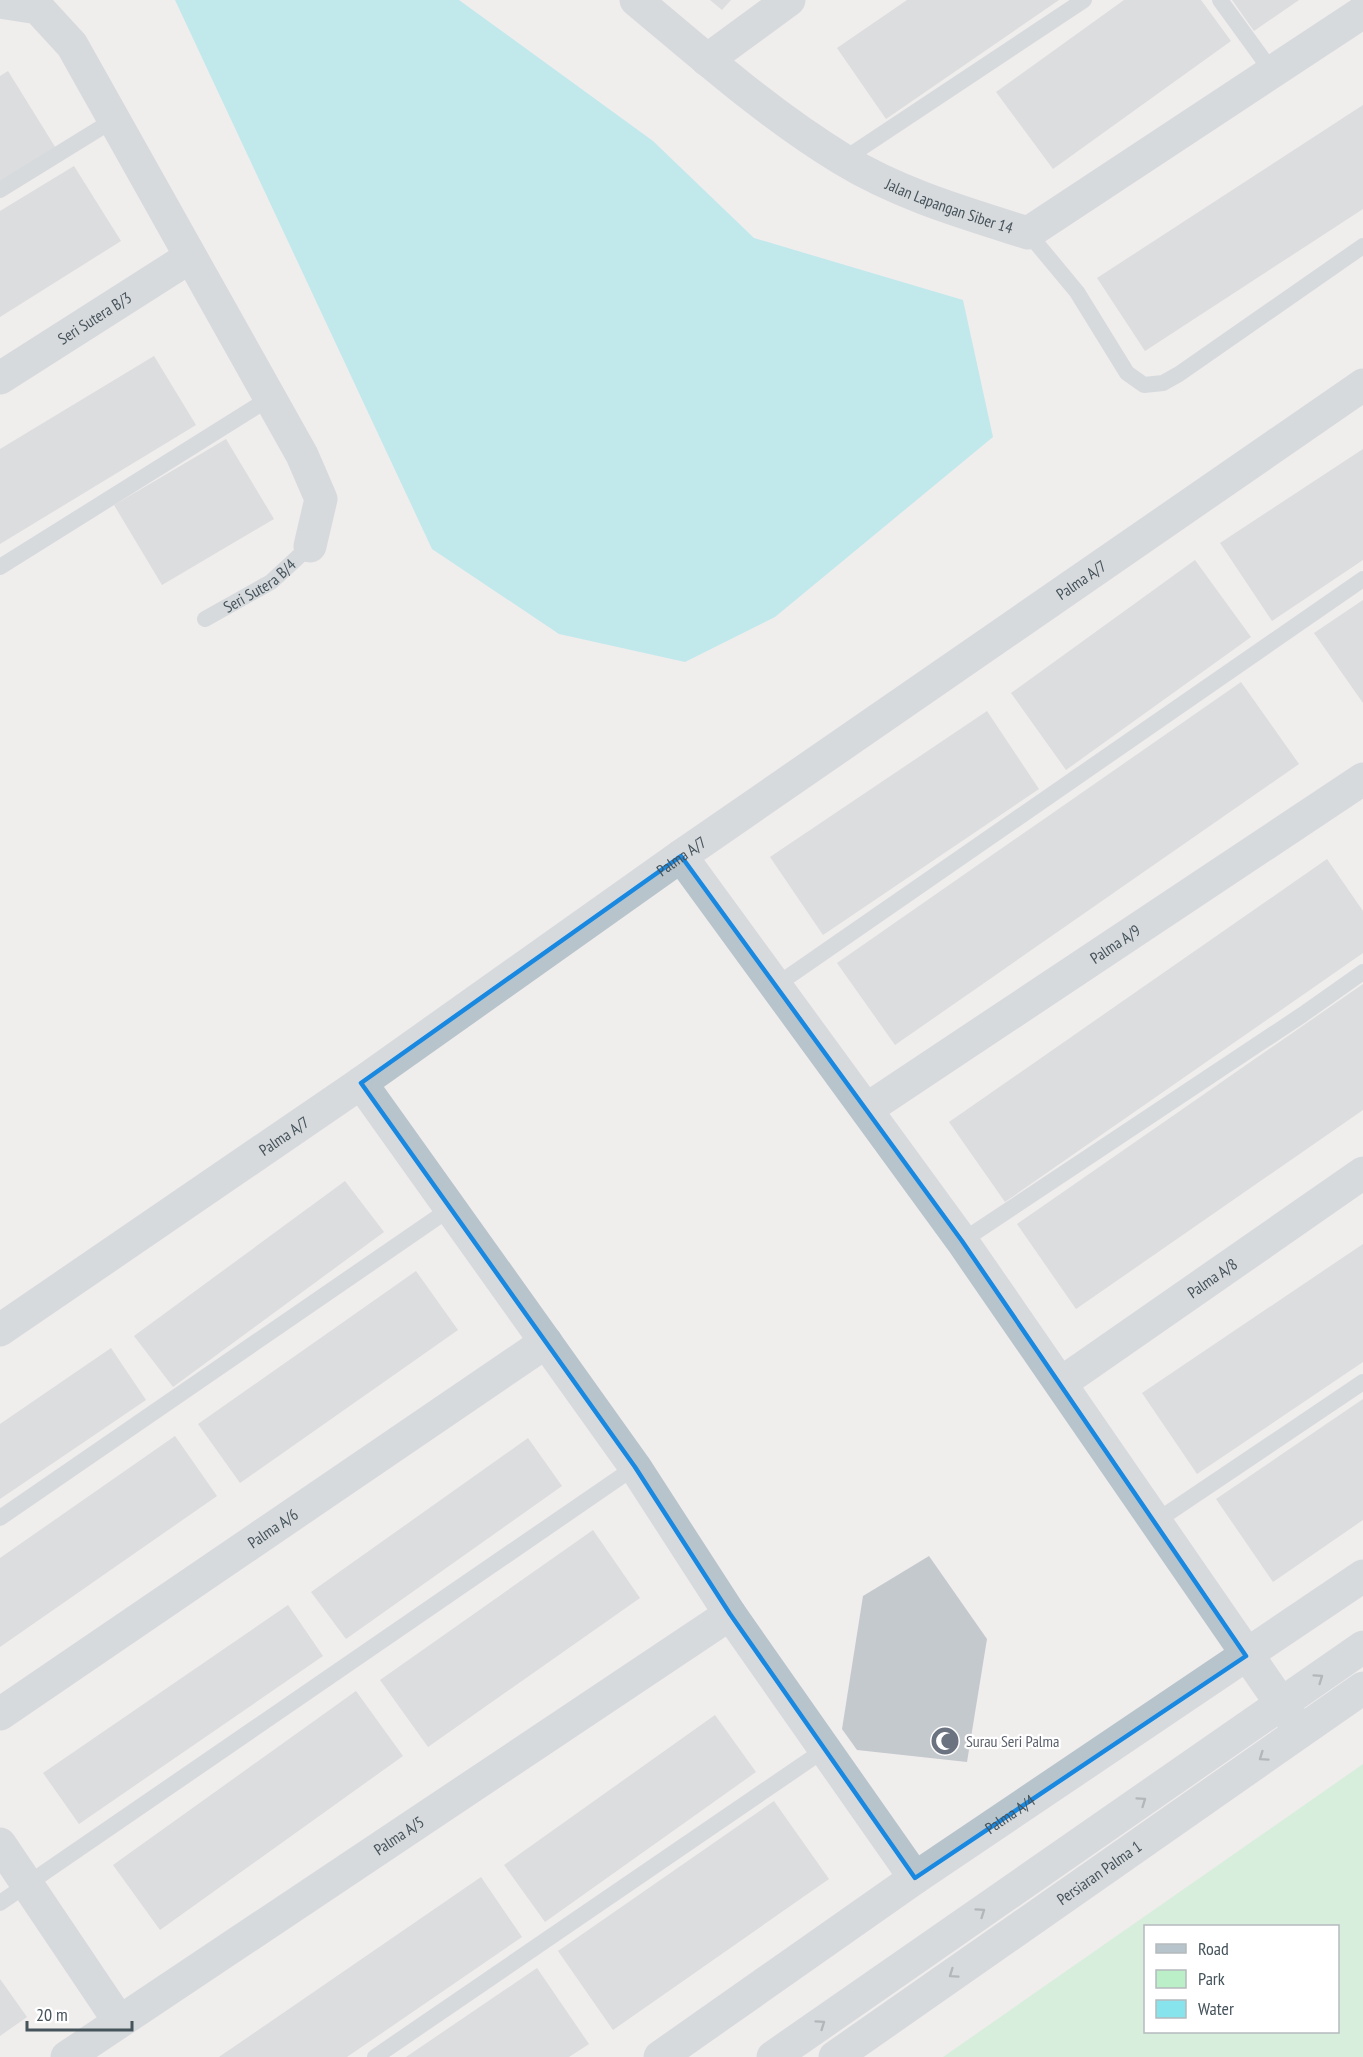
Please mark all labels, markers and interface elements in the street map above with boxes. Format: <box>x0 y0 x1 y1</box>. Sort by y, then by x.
street label: Jalan Lapangan Siber 14 <box>882 173 1016 238</box>
street label: Seri Sutera B/3 <box>54 287 135 349</box>
street label: Seri Sutera B/4 <box>220 554 300 617</box>
street label: Palma A/7 <box>1052 555 1110 604</box>
street label: Palma A/7 <box>652 832 710 880</box>
street label: Palma A/9 <box>1086 920 1144 968</box>
street label: Palma A/7 <box>255 1112 313 1160</box>
street label: Palma A/8 <box>1183 1254 1241 1302</box>
street label: Palma A/6 <box>244 1504 302 1552</box>
one-way arrow <box>1312 1674 1323 1685</box>
mosque icon: Surau Seri Palma <box>929 1725 961 1757</box>
place label: Surau Seri Palma <box>966 1731 1059 1751</box>
one-way arrow <box>1259 1750 1270 1761</box>
street label: Palma A/4 <box>981 1790 1039 1838</box>
one-way arrow <box>1135 1797 1146 1808</box>
street label: Palma A/5 <box>370 1811 428 1859</box>
street label: Persiaran Palma 1 <box>1053 1836 1145 1909</box>
one-way arrow <box>975 1908 986 1919</box>
legend <box>1144 1925 1339 2033</box>
text: Road <box>1198 1937 1229 1960</box>
one-way arrow <box>948 1967 959 1978</box>
text: Park <box>1198 1967 1225 1990</box>
scale bar <box>27 1994 132 2032</box>
text: Water <box>1198 1997 1234 2020</box>
text: 20 m <box>36 2003 68 2026</box>
one-way arrow <box>815 2020 826 2031</box>

